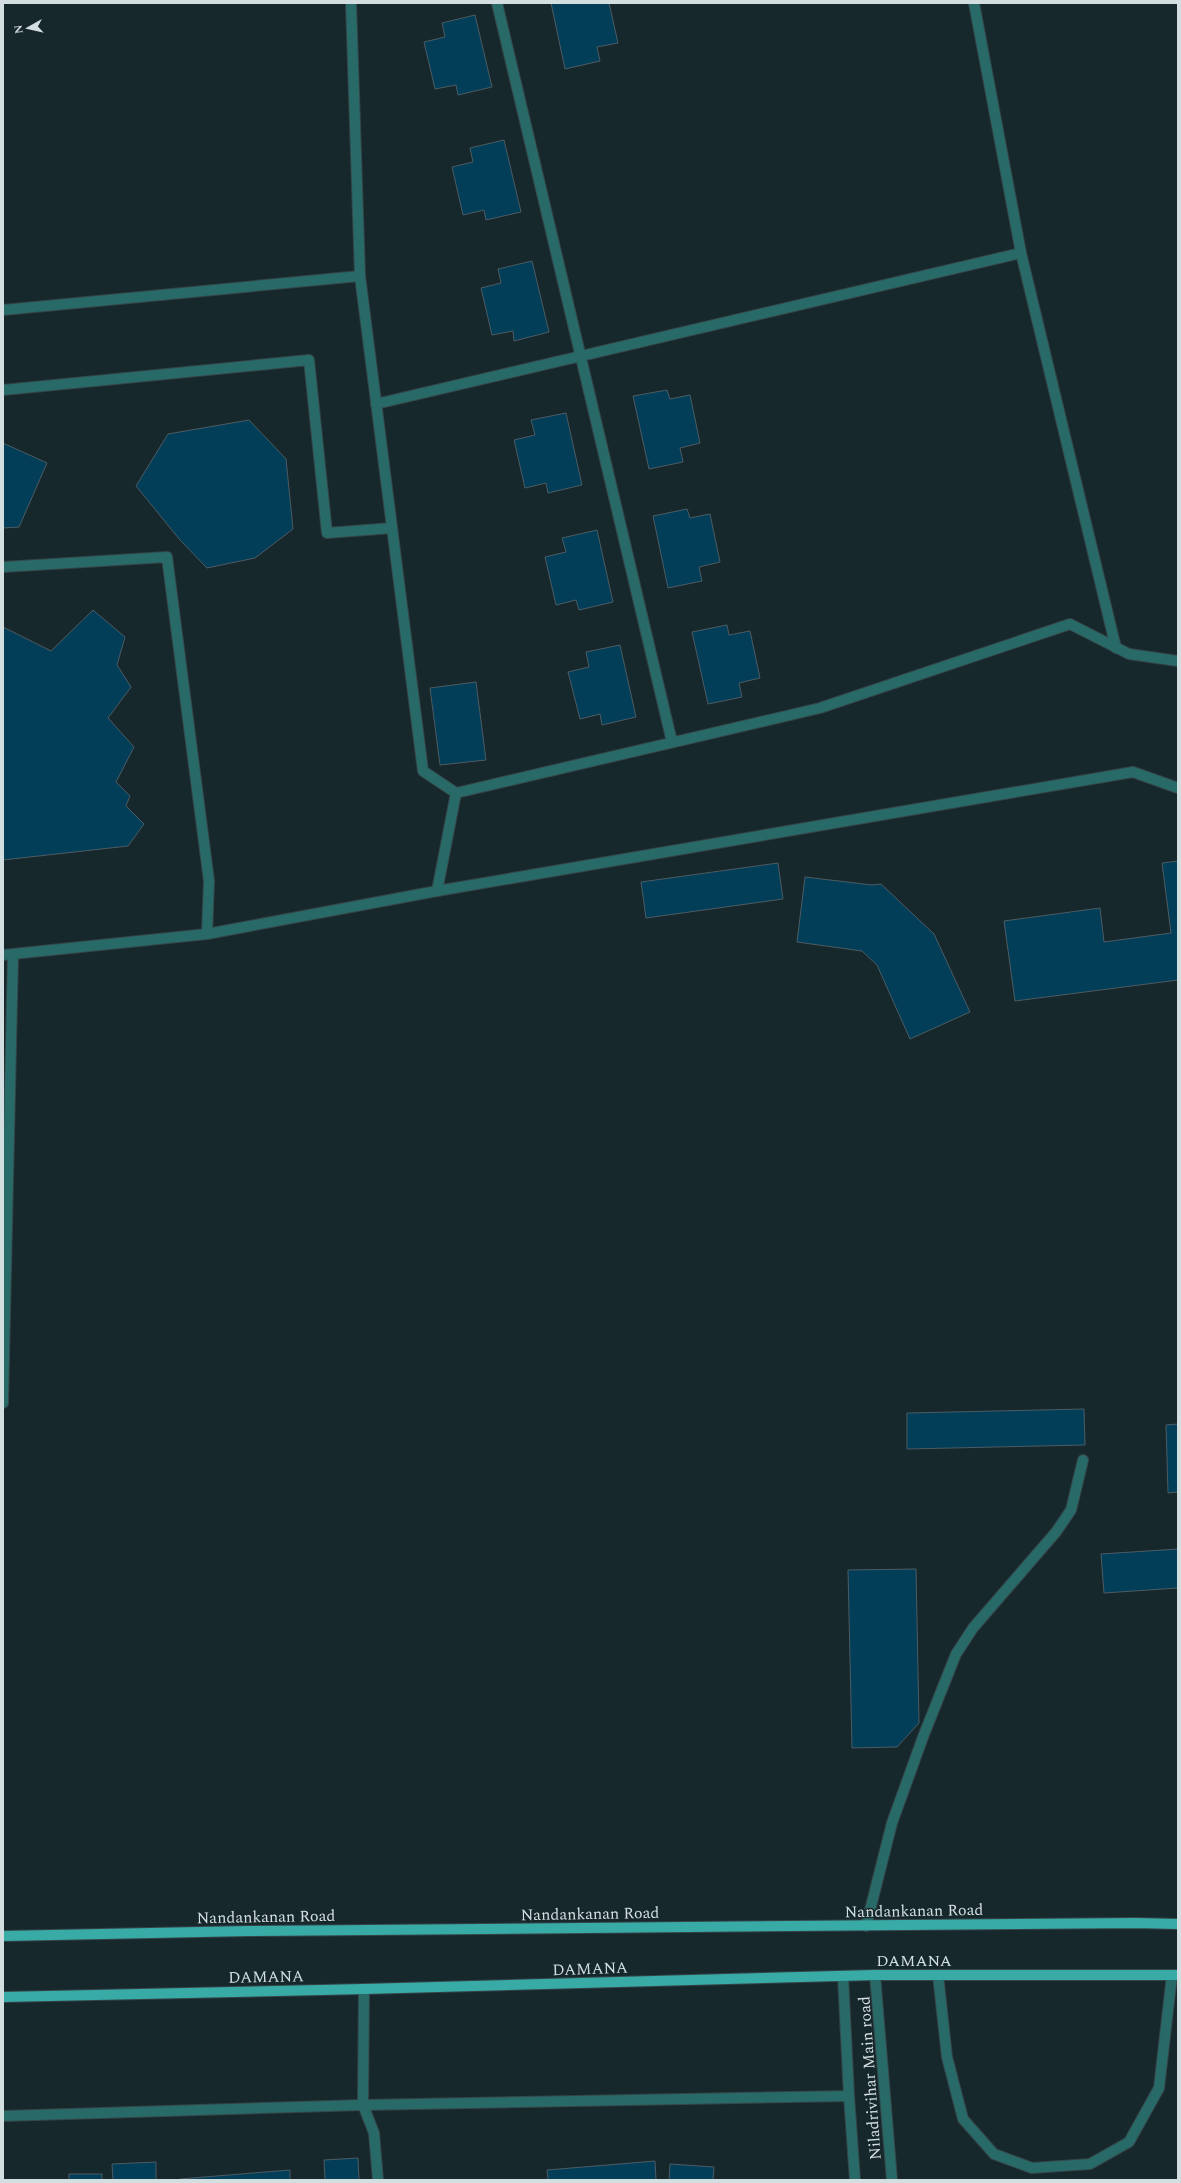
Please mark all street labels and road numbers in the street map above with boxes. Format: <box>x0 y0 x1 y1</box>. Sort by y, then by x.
street label: Nandankanan Road <box>844 1898 984 1924</box>
street label: Nandankanan Road <box>520 1901 660 1927</box>
street label: Nandankanan Road <box>196 1904 336 1930</box>
street label: DAMANA <box>876 1949 952 1973</box>
street label: DAMANA <box>552 1956 628 1982</box>
street label: DAMANA <box>228 1964 304 1990</box>
street label: Niladrivihar Main road <box>852 1995 888 2161</box>

